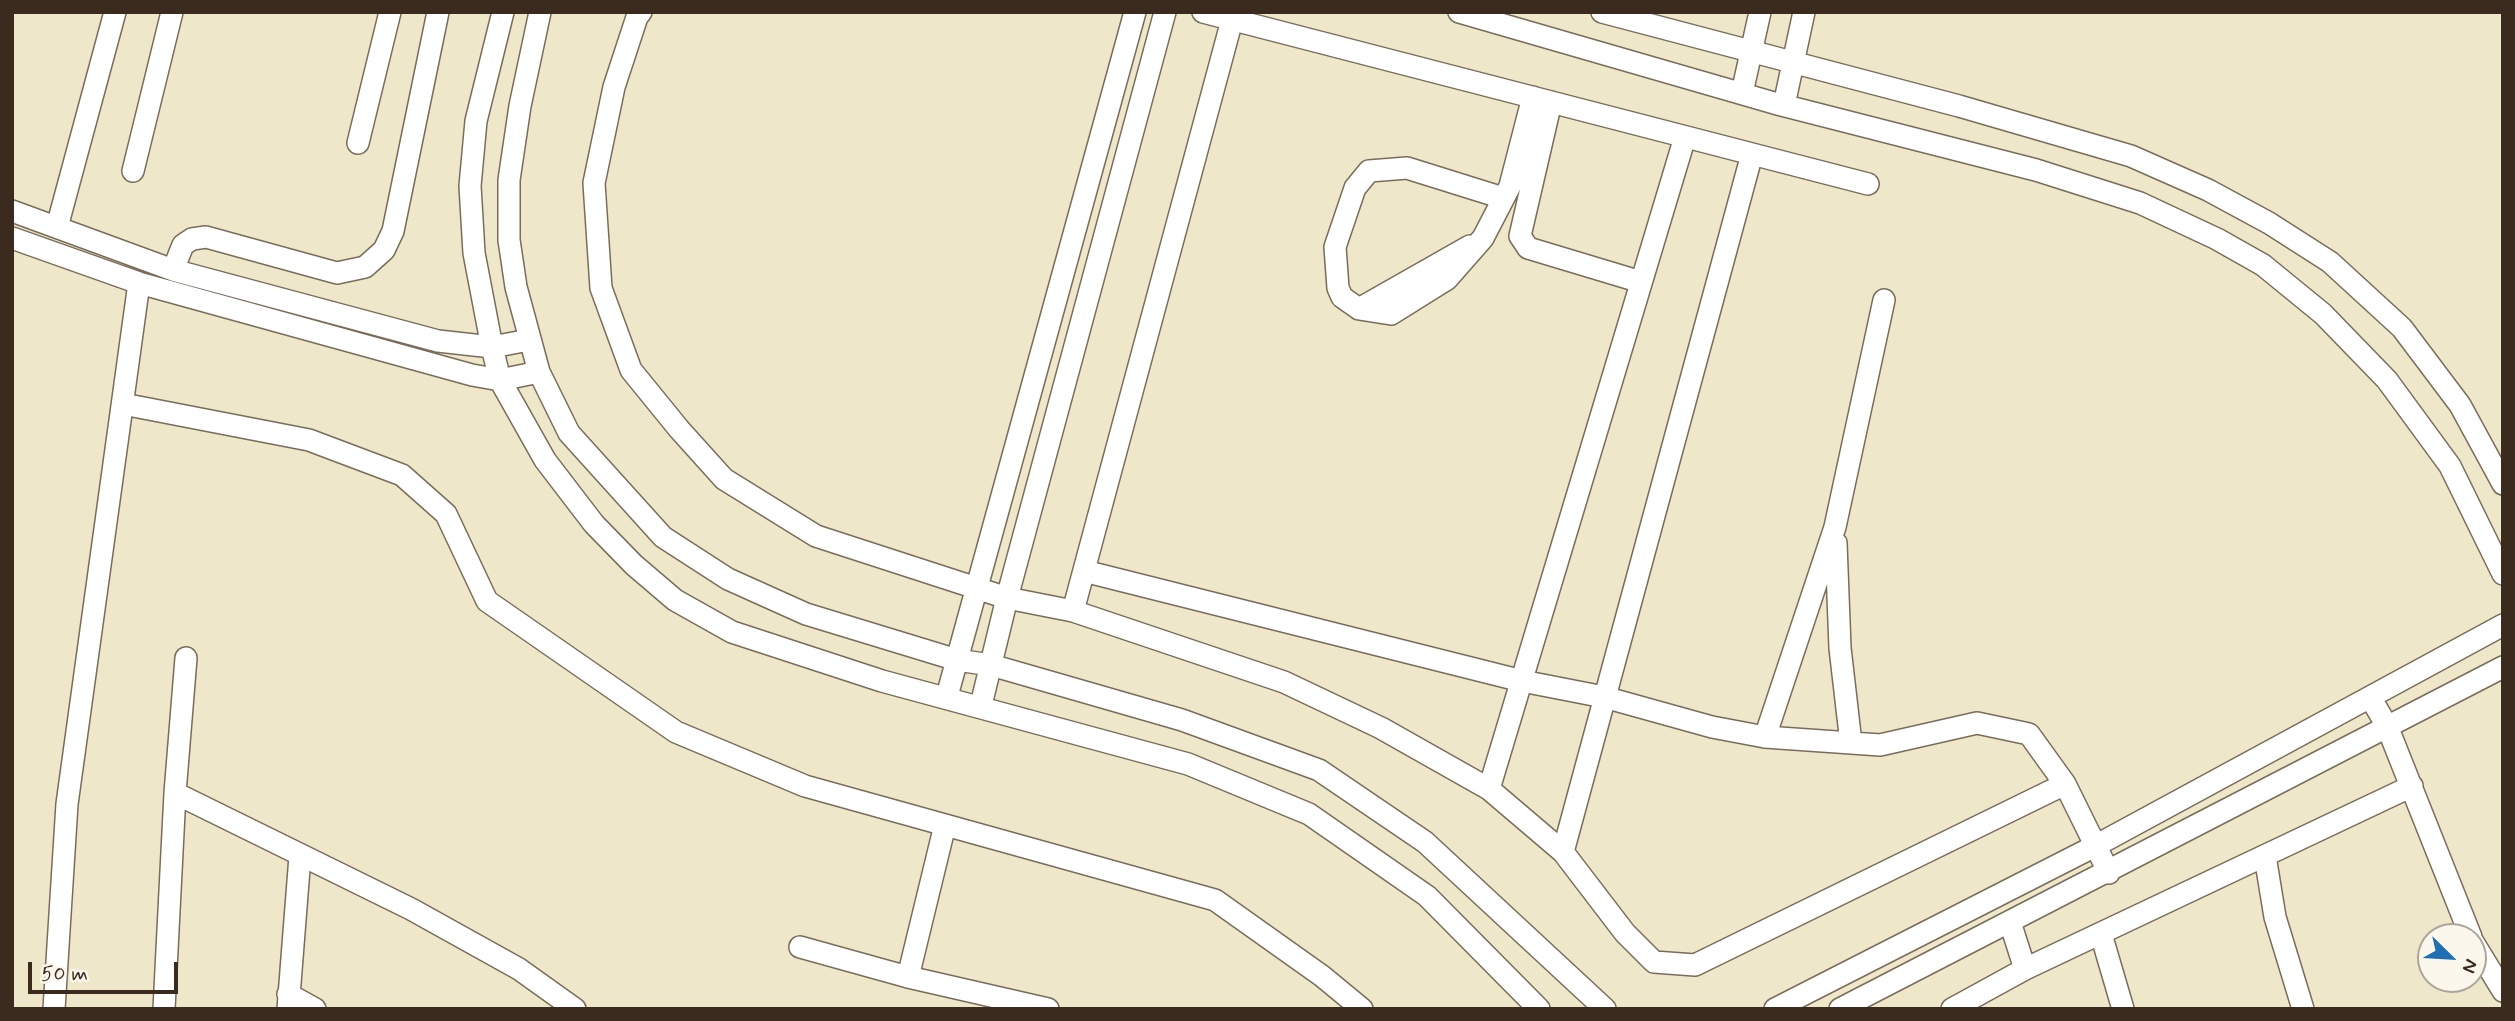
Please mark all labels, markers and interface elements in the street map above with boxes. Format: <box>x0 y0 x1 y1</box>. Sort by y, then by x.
north arrow <box>2417 923 2487 993</box>
scale bar <box>32 948 182 992</box>
text: N <box>2456 955 2484 977</box>
text: 50 m <box>41 960 88 988</box>

